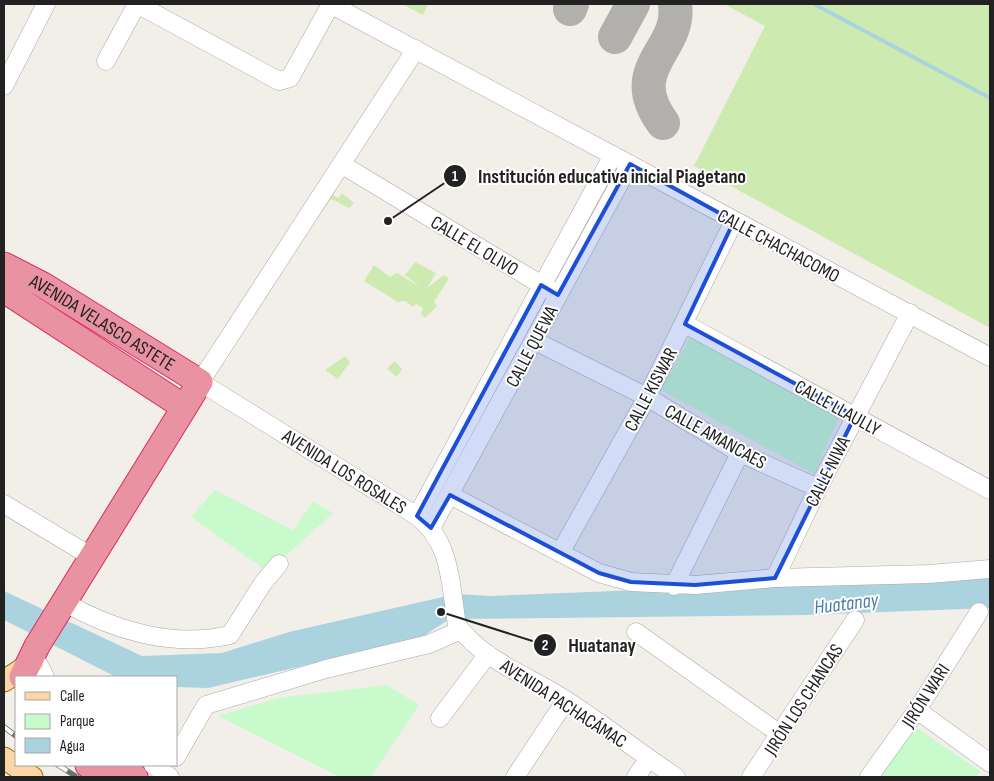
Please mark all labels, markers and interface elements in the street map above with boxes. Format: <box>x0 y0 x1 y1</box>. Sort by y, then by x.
callout: Institución educativa inicial Piagetano <box>443 158 756 193</box>
text: Institución educativa inicial Piagetano <box>478 165 746 189</box>
text: 1 <box>452 167 458 186</box>
street label: CALLE CHACHACOMO <box>713 204 843 288</box>
street label: CALLE EL OLIVO <box>426 211 522 281</box>
street label: AVENIDA VELASCO ASTETE <box>25 270 179 377</box>
street label: CALLE QUEWA <box>501 301 564 391</box>
street label: CALLE KISWAR <box>620 344 683 436</box>
street label: CALLE LLAULLY <box>790 375 884 441</box>
street label: CALLE AMANCAES <box>660 400 770 475</box>
street label: AVENIDA LOS ROSALES <box>277 424 411 520</box>
street label: CALLE NIWA <box>801 432 856 511</box>
water label: Huatanay <box>813 588 881 620</box>
callout: Huatanay <box>533 627 645 662</box>
text: Huatanay <box>568 634 636 658</box>
text: 2 <box>542 636 548 655</box>
street label: JIRÓN LOS CHANCAS <box>759 640 849 760</box>
street label: AVENIDA PACHACÁMAC <box>495 654 631 754</box>
street label: JIRÓN WARI <box>897 660 955 733</box>
legend <box>15 676 178 766</box>
text: Calle <box>60 687 84 706</box>
text: Parque <box>60 712 95 731</box>
text: Agua <box>59 737 85 756</box>

